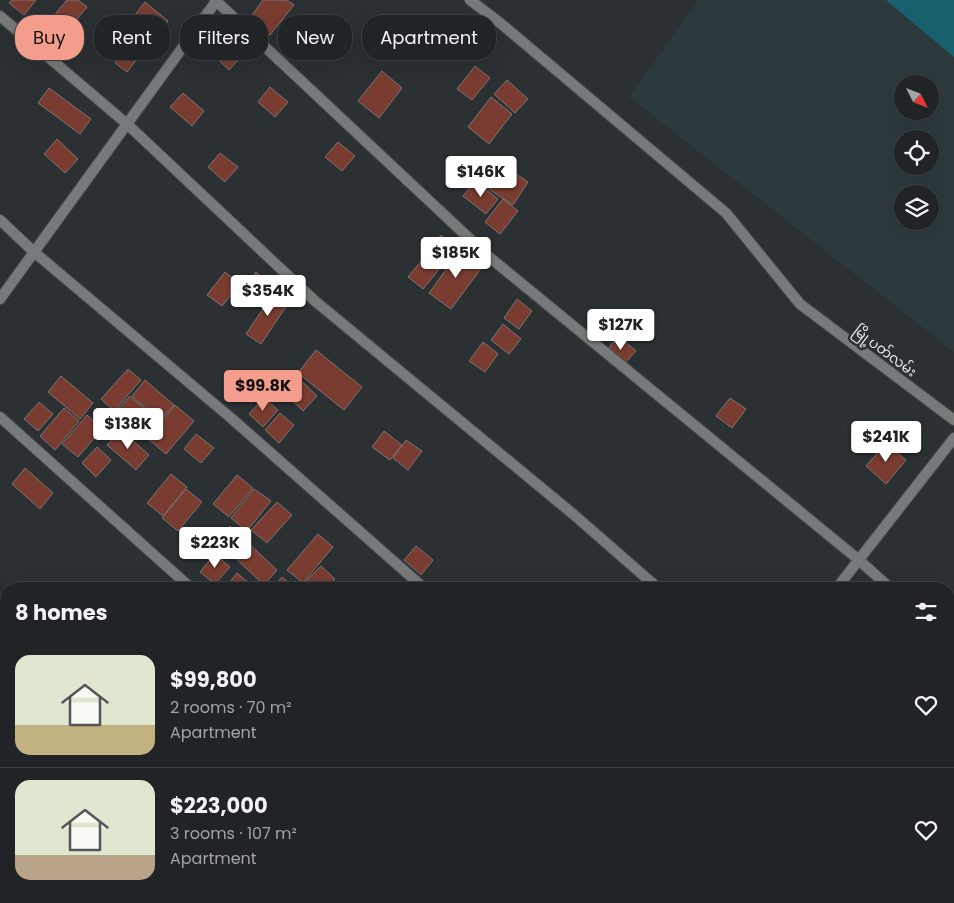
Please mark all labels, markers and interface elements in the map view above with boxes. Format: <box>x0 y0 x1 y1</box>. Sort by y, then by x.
chip: Buy <box>15 15 84 60</box>
chip: Rent <box>94 15 170 60</box>
chip: Filters <box>180 15 268 60</box>
chip: New <box>278 15 352 60</box>
chip: Apartment <box>362 15 496 60</box>
north arrow <box>894 75 939 120</box>
map controls <box>894 75 939 230</box>
button: locate <box>894 130 939 175</box>
pin: $146K <box>446 156 516 198</box>
text: $146K <box>457 160 505 183</box>
button: layers <box>894 185 939 230</box>
pin: $185K <box>421 236 491 279</box>
text: $185K <box>432 241 480 264</box>
pin: $354K <box>233 274 303 317</box>
text: $354K <box>242 279 294 302</box>
pin: $127K <box>586 308 656 351</box>
text: $127K <box>598 313 644 336</box>
street label: မြို့ပတ်လမ်း <box>848 321 921 383</box>
pin: $99.8K <box>222 370 304 412</box>
text: $99.8K <box>235 374 291 397</box>
pin: $138K <box>93 408 163 450</box>
text: $138K <box>104 412 152 435</box>
pin: $241K <box>851 420 921 463</box>
text: $241K <box>862 425 910 448</box>
pin: $223K <box>180 526 250 569</box>
text: $223K <box>190 531 240 554</box>
text: 8 homes <box>15 598 107 627</box>
icon: filters <box>912 598 940 626</box>
text: $99,800 <box>170 665 257 694</box>
icon: home <box>55 675 115 735</box>
icon: heart <box>912 691 940 719</box>
text: 2 rooms · 70 m² <box>170 696 292 719</box>
text: Apartment <box>170 721 257 744</box>
text: $223,000 <box>170 791 268 820</box>
icon: home <box>55 800 115 860</box>
icon: heart <box>912 816 940 844</box>
text: 3 rooms · 107 m² <box>170 822 297 845</box>
text: Apartment <box>170 847 257 870</box>

